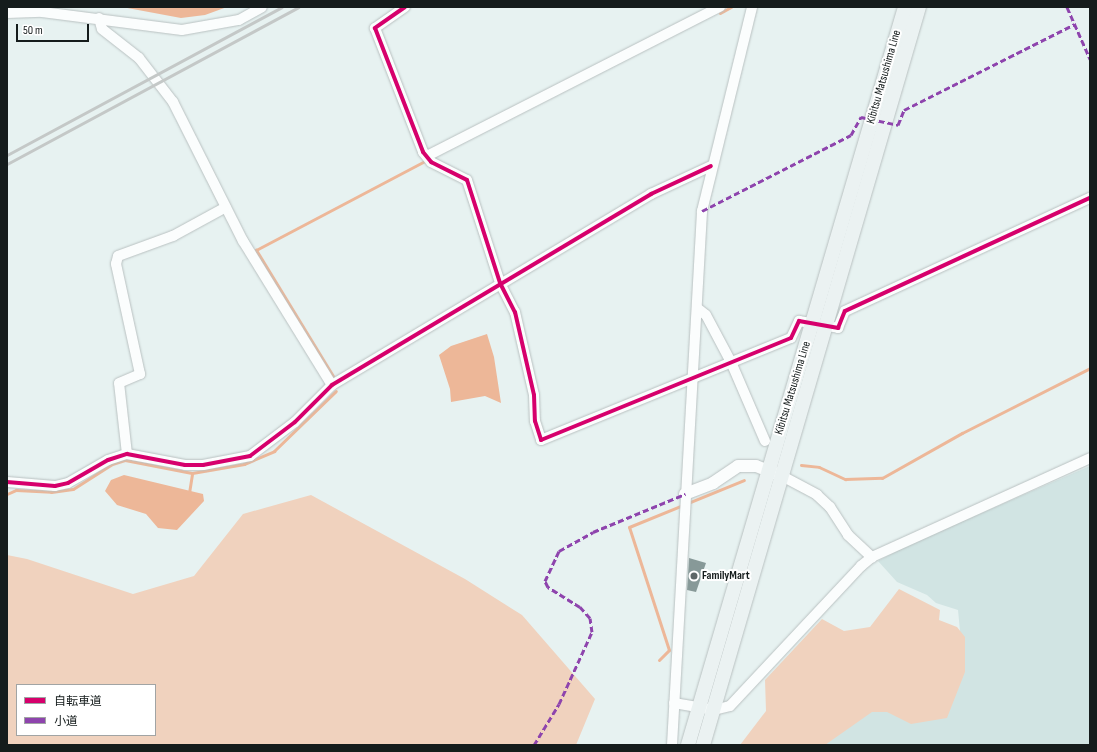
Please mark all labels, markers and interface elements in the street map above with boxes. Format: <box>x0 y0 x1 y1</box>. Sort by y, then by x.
scale bar <box>18 16 91 42</box>
text: 50 m <box>23 23 43 38</box>
street label: Kibitsu Matsushima Line <box>864 28 904 126</box>
street label: Kibitsu Matsushima Line <box>772 340 814 436</box>
place label: FamilyMart <box>702 569 750 583</box>
marker: FamilyMart <box>689 571 699 581</box>
legend <box>16 684 156 736</box>
text: 自転車道 <box>54 694 102 709</box>
text: 小道 <box>54 714 78 729</box>

